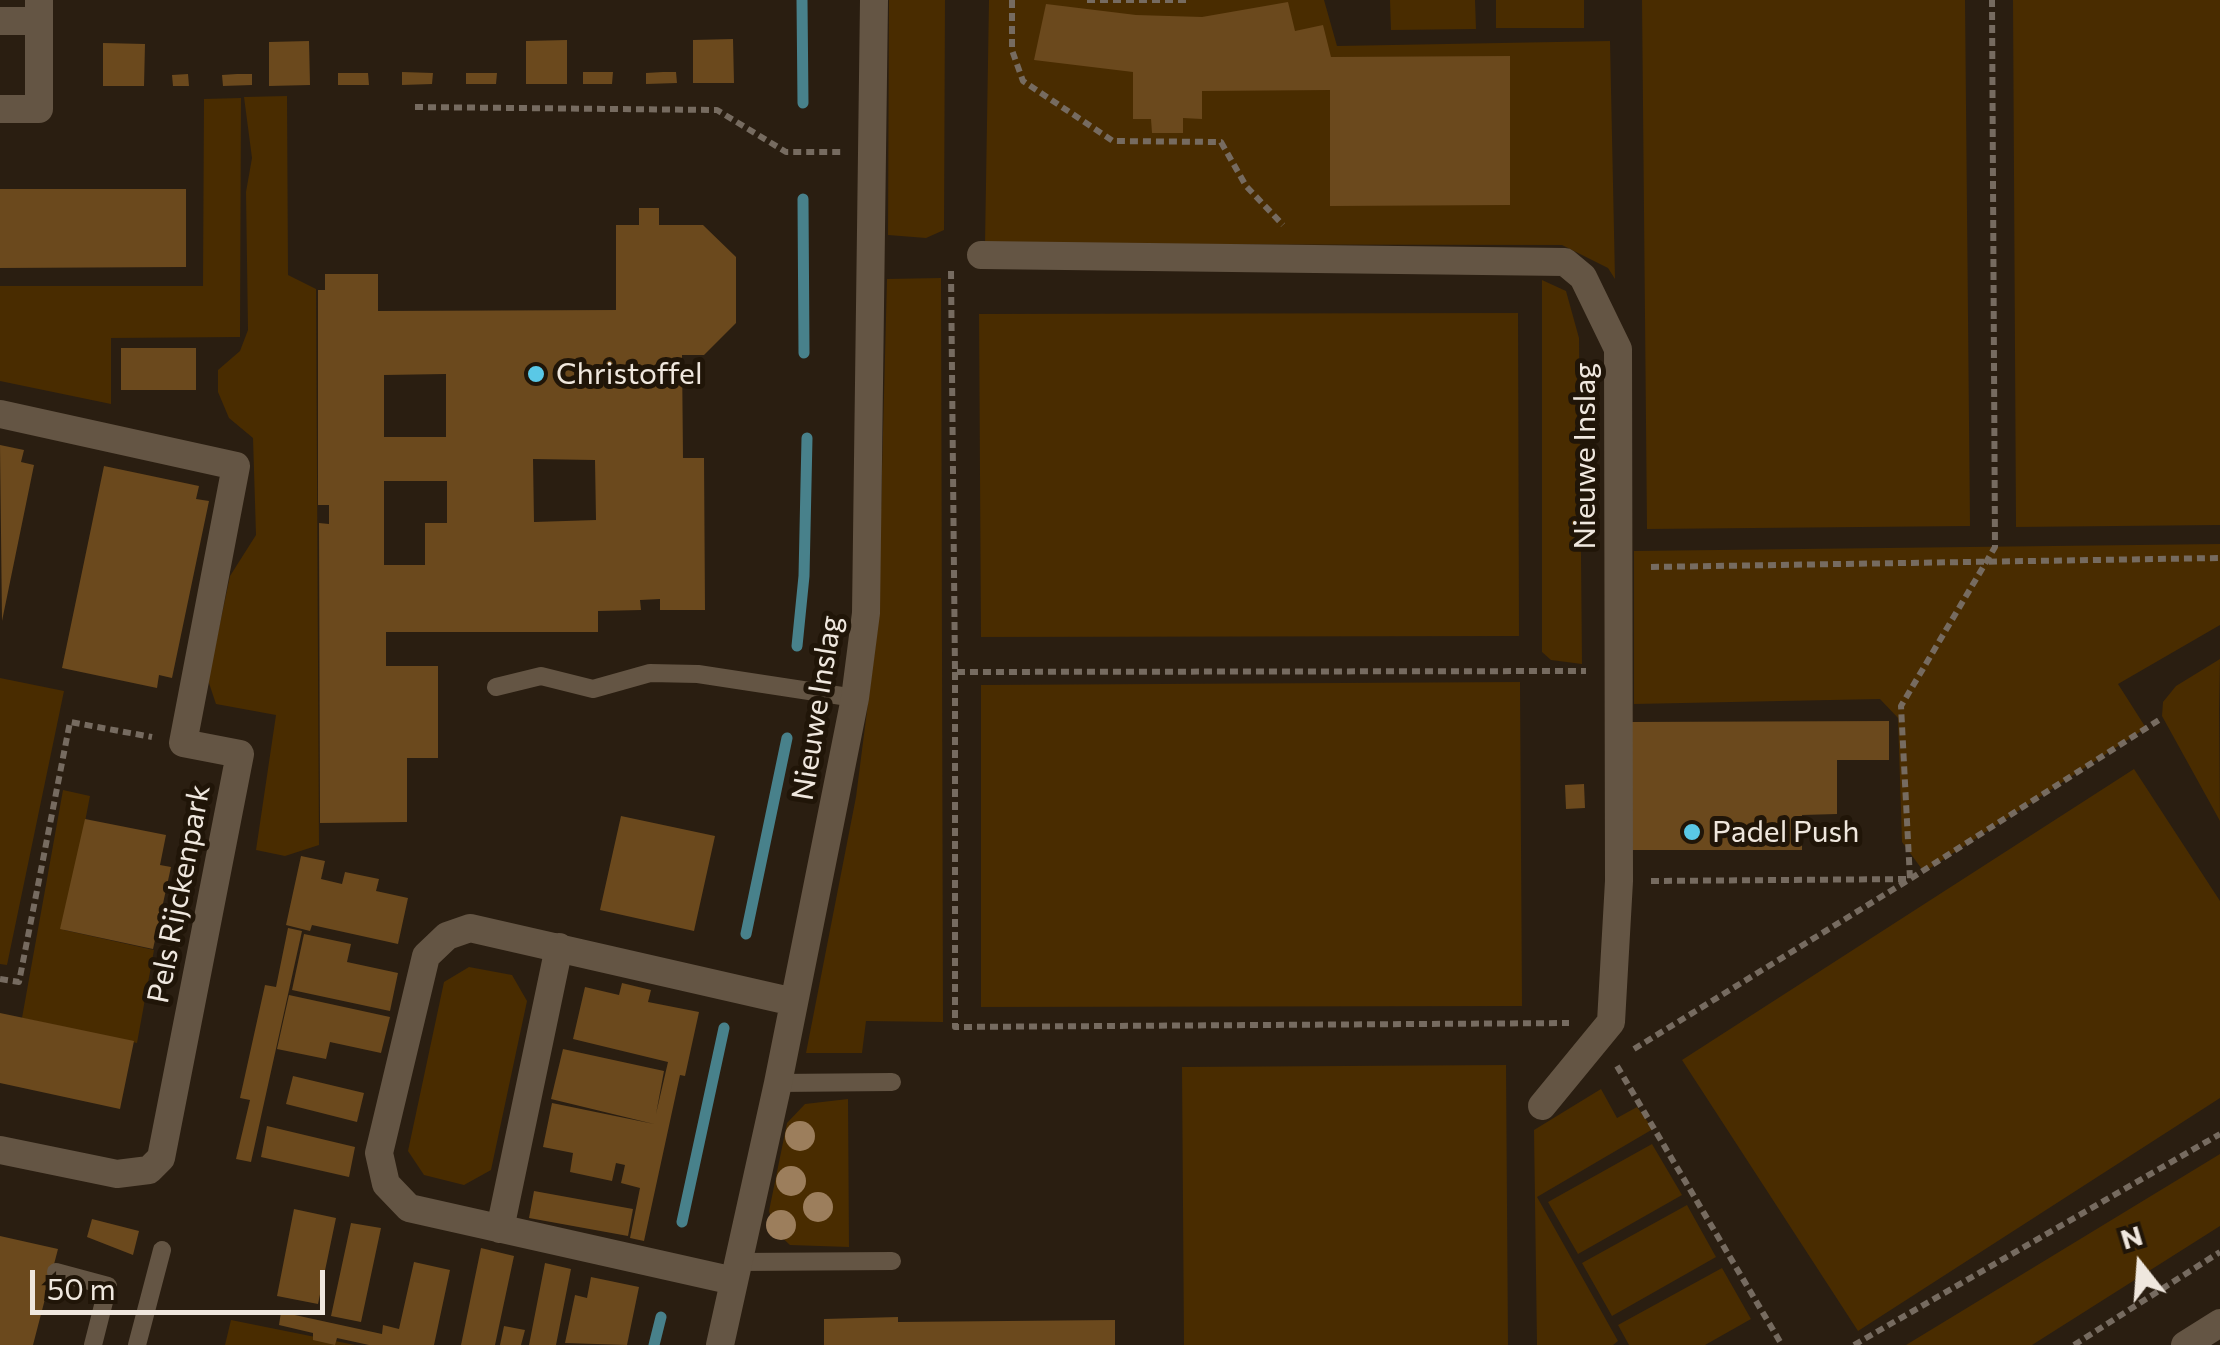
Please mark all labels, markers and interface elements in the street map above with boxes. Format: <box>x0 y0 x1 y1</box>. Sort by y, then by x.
place label: Christoffel <box>556 356 703 392</box>
marker: Christoffel <box>525 363 547 385</box>
street label: Nieuwe Inslag <box>1567 363 1603 549</box>
street label: Nieuwe Inslag <box>785 613 849 803</box>
street label: Pels Rijckenpark <box>140 782 218 1006</box>
place label: Padel Push <box>1712 814 1859 850</box>
marker: Padel Push <box>1681 821 1703 843</box>
north arrow <box>2090 1215 2190 1315</box>
text: N <box>2116 1217 2146 1256</box>
scale bar <box>35 1250 330 1312</box>
text: 50 m <box>47 1269 116 1306</box>

